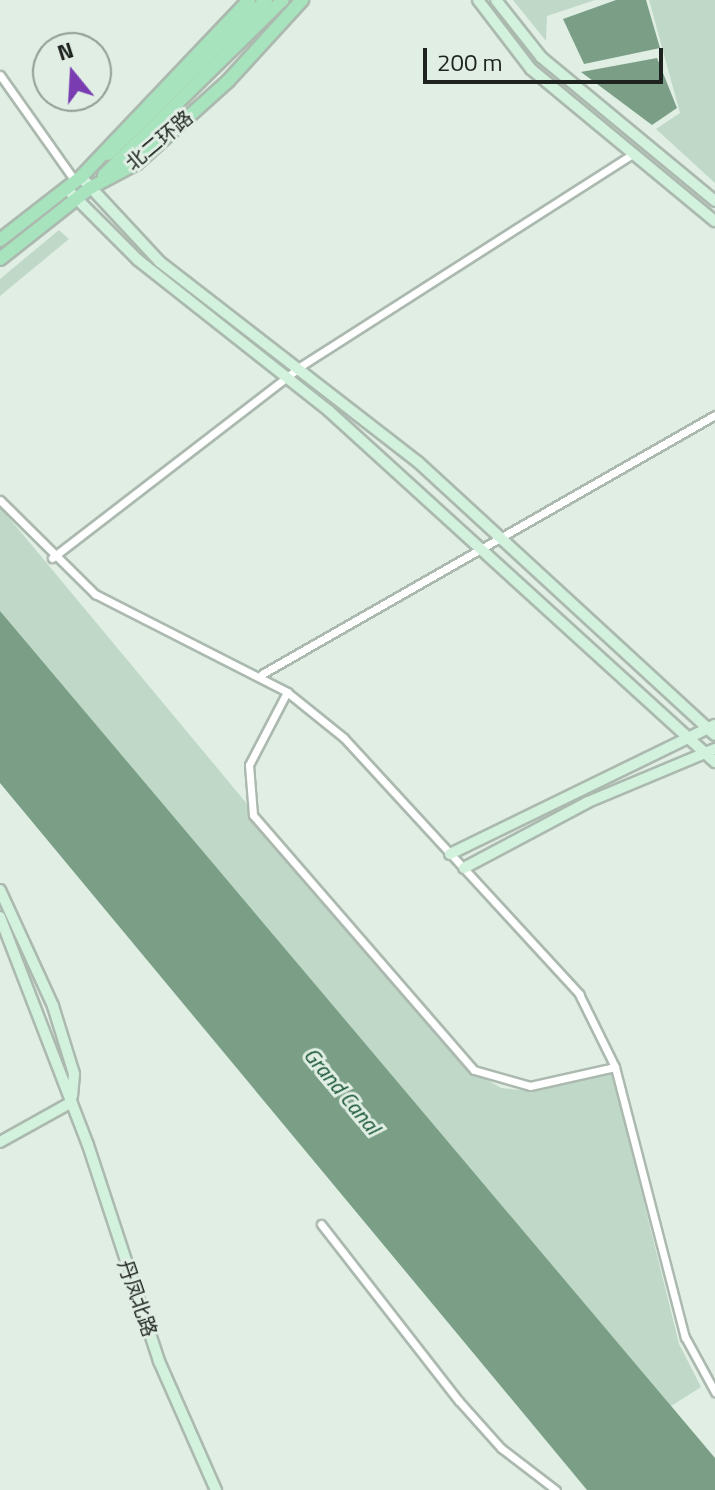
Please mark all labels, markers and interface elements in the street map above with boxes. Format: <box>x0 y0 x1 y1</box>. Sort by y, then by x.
north arrow <box>32 32 112 112</box>
scale bar <box>427 32 667 82</box>
text: N <box>53 33 78 70</box>
text: 200 m <box>437 44 503 80</box>
street label: 北二环路 <box>121 105 197 175</box>
water label: Grand Canal <box>298 1042 386 1140</box>
street label: 丹凤北路 <box>114 1256 162 1340</box>

